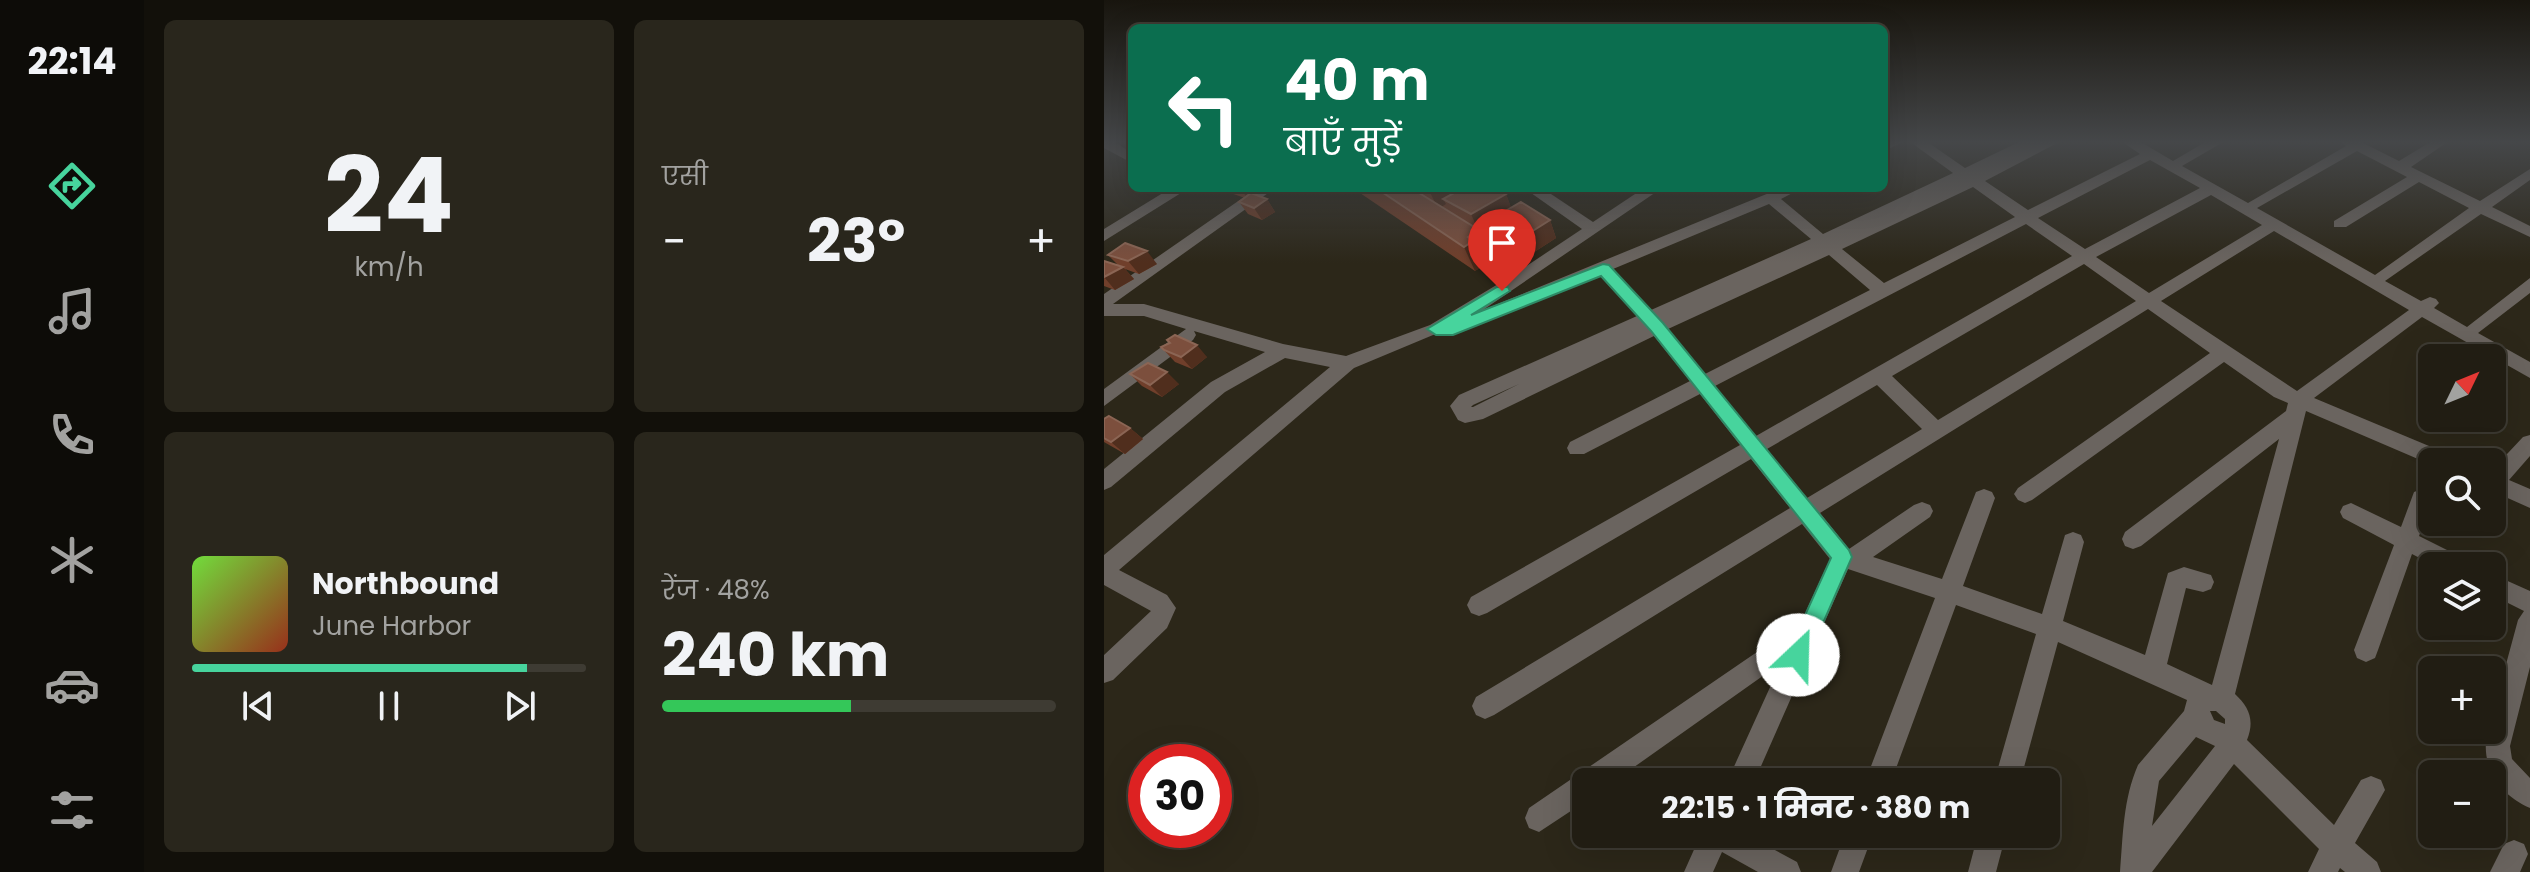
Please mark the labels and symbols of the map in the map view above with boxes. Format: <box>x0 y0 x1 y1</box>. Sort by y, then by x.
pin <box>1468 209 1536 291</box>
north arrow <box>2418 344 2506 432</box>
position arrow <box>1756 613 1840 697</box>
speed limit sign: 30 <box>1128 744 1232 848</box>

